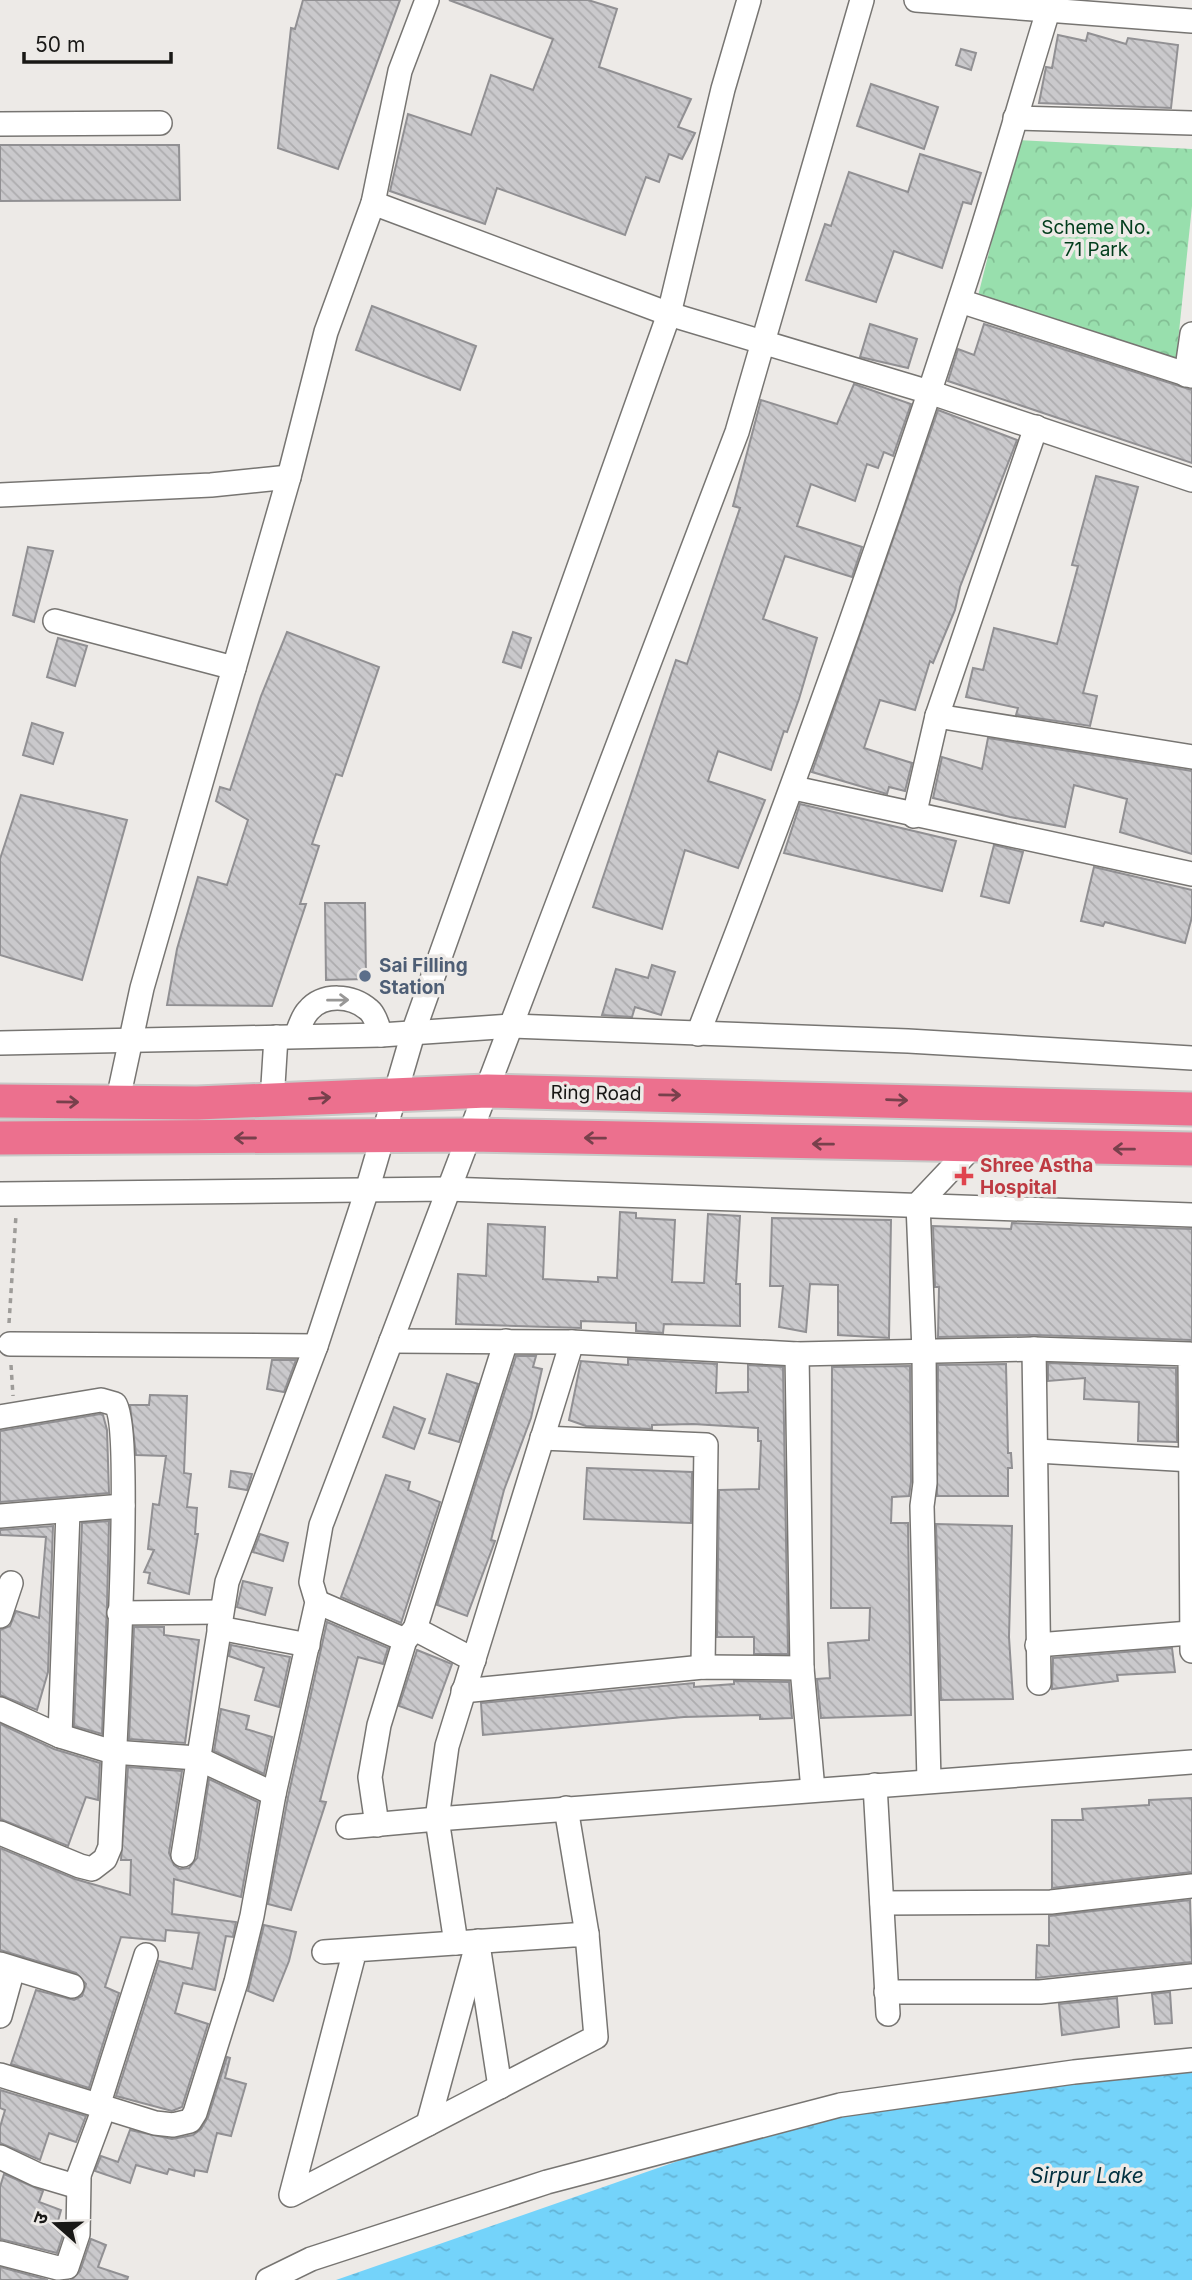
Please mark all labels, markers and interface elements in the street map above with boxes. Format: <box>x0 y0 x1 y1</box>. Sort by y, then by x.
scale bar <box>24 21 172 65</box>
text: 50 m <box>35 32 85 57</box>
park label: Scheme No. 71 Park <box>1041 216 1151 261</box>
place label: Sai Filling Station <box>379 954 468 999</box>
marker: Sai Filling Station <box>357 968 373 984</box>
one-way arrow <box>326 993 349 1006</box>
street label: Ring Road <box>550 1081 642 1105</box>
one-way arrow <box>658 1088 681 1101</box>
one-way arrow <box>308 1091 331 1104</box>
one-way arrow <box>886 1094 909 1107</box>
one-way arrow <box>56 1096 79 1109</box>
one-way arrow <box>234 1131 257 1145</box>
one-way arrow <box>584 1131 607 1145</box>
one-way arrow <box>812 1137 835 1150</box>
one-way arrow <box>1113 1142 1136 1155</box>
place label: Shree Astha Hospital <box>980 1154 1093 1199</box>
marker: Shree Astha Hospital <box>954 1166 974 1186</box>
water label: Sirpur Lake <box>1030 2163 1144 2188</box>
north arrow <box>21 2189 91 2259</box>
text: उ <box>28 2208 54 2228</box>

